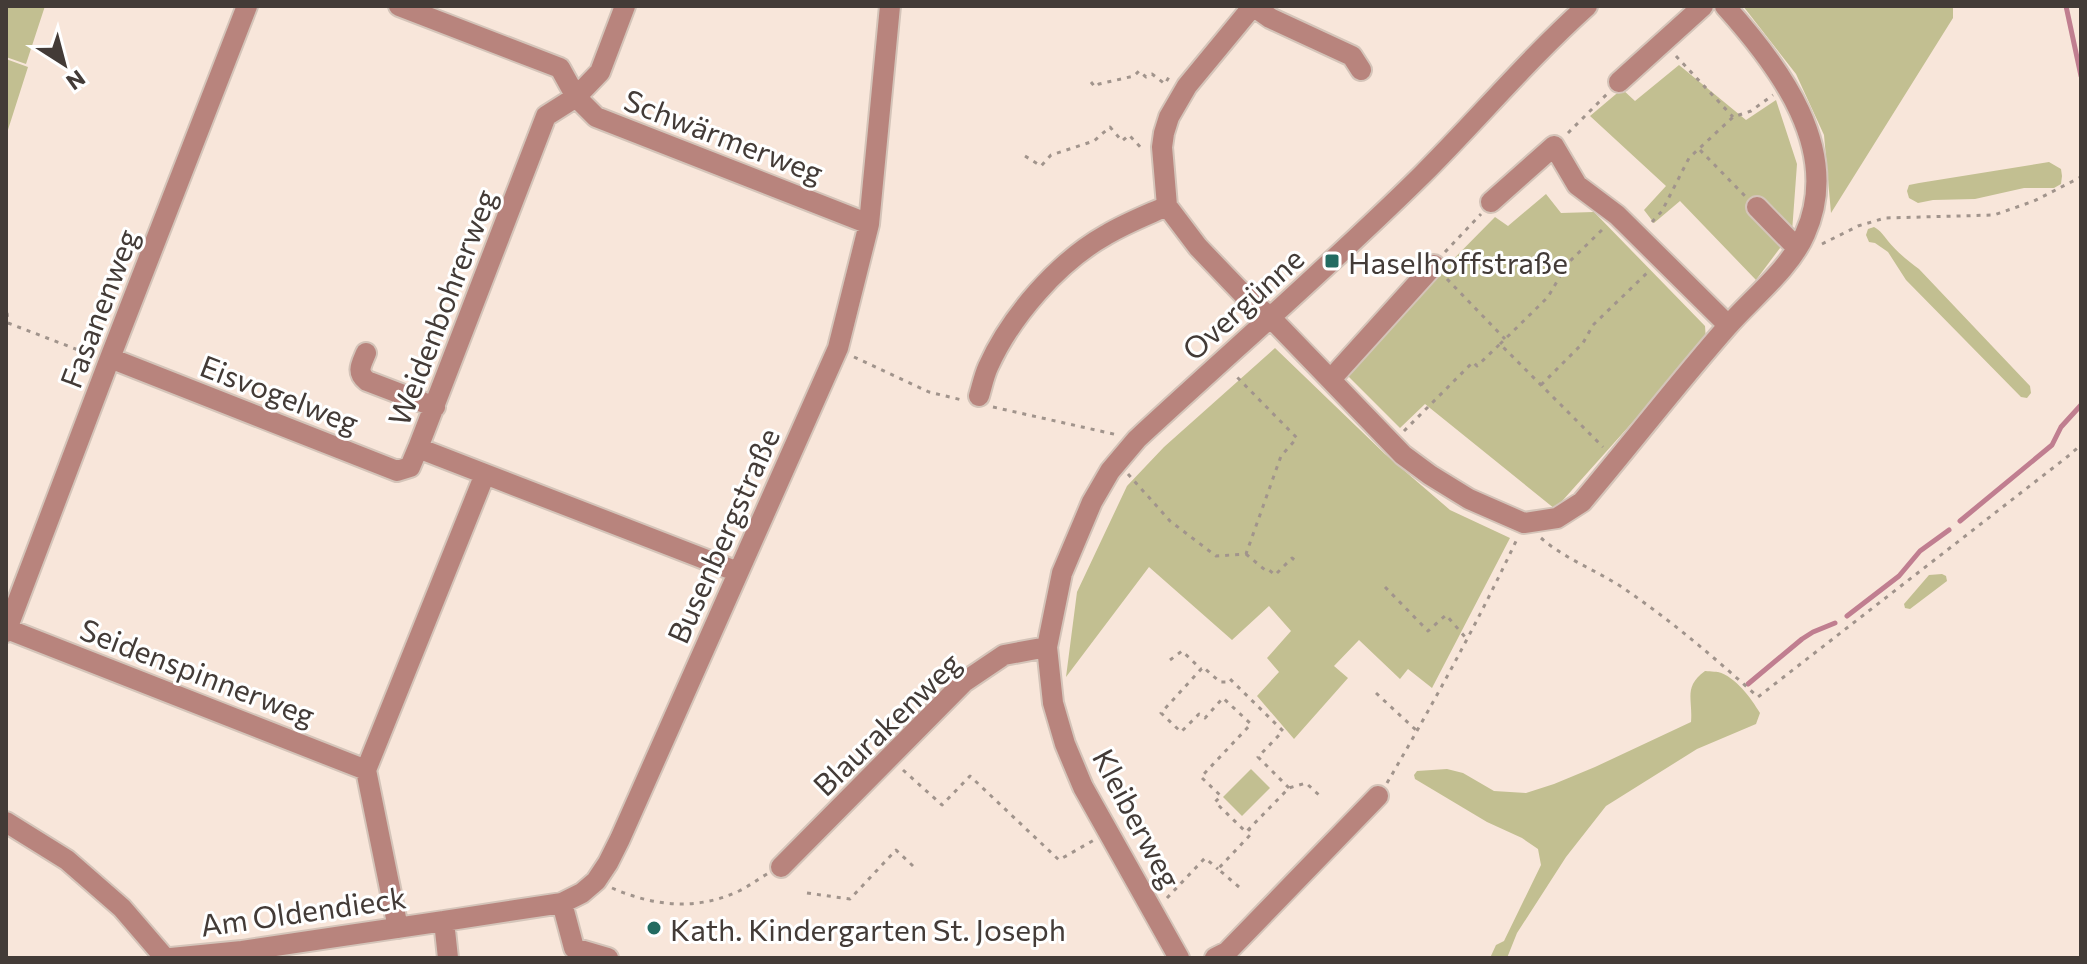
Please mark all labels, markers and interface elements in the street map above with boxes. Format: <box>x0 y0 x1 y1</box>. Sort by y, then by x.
north arrow <box>24 24 104 104</box>
text: N <box>61 65 91 96</box>
street label: Schwärmerweg <box>619 80 829 190</box>
street label: Weidenbohrerweg <box>379 184 503 430</box>
street label: Fasanenweg <box>51 223 145 393</box>
street label: Overgünne <box>1174 239 1310 367</box>
place label: Haselhoffstraße <box>1348 243 1568 280</box>
marker: Haselhoffstraße <box>1323 252 1341 270</box>
street label: Eisvogelweg <box>196 346 364 440</box>
street label: Busenbergstraße <box>658 422 786 648</box>
street label: Seidenspinnerweg <box>75 609 321 733</box>
street label: Blaurakenweg <box>805 643 967 803</box>
street label: Kleiberweg <box>1086 742 1190 894</box>
street label: Am Oldendieck <box>198 877 408 943</box>
place label: Kath. Kindergarten St. Joseph <box>670 910 1066 947</box>
marker: Kath. Kindergarten St. Joseph <box>645 919 663 937</box>

